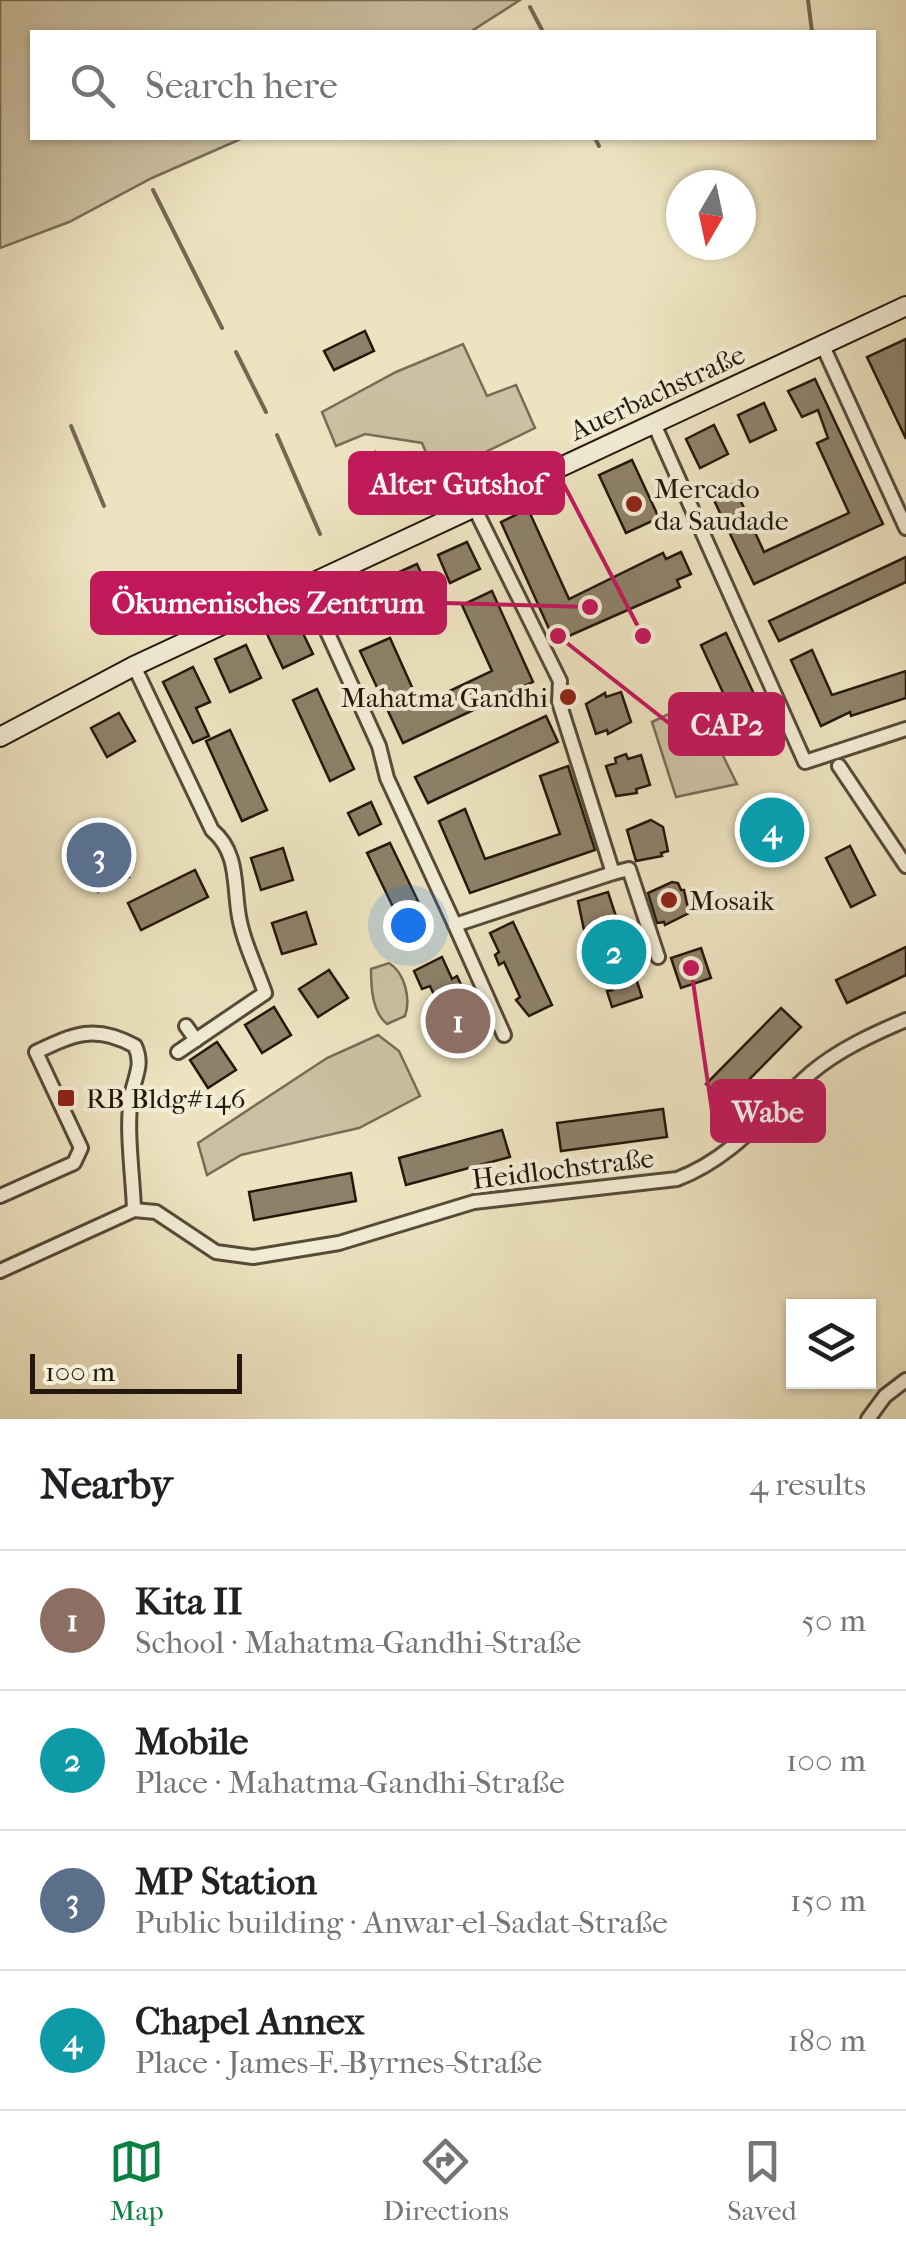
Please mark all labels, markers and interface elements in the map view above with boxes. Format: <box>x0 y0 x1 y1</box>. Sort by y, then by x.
search box <box>30 30 876 140</box>
icon: search <box>65 58 120 113</box>
text: Search here <box>145 63 338 108</box>
north arrow <box>666 170 756 260</box>
street label: Auerbachstraße <box>564 337 750 448</box>
callout: Alter Gutshof <box>350 453 563 513</box>
text: Alter Gutshof <box>368 467 551 502</box>
place label: Mercado da Saudade <box>654 472 789 537</box>
marker: Mercado da Saudade <box>623 493 645 515</box>
callout: Ökumenisches Zentrum <box>92 573 445 633</box>
text: Ökumenisches Zentrum <box>111 585 426 621</box>
place label: Mahatma Gandhi <box>340 681 548 714</box>
marker: Mahatma Gandhi <box>557 686 579 708</box>
callout: CAP2 <box>670 694 783 754</box>
text: CAP2 <box>690 708 764 743</box>
pin: 4 <box>740 792 804 868</box>
pin: 3 <box>66 818 132 892</box>
place label: Mosaik <box>689 884 775 917</box>
marker: Mosaik <box>658 889 680 911</box>
your location <box>383 900 434 951</box>
pin: 2 <box>582 914 646 990</box>
pin: 1 <box>426 984 490 1058</box>
callout: Wabe <box>712 1081 824 1141</box>
place label: RB Bldg#146 <box>86 1082 247 1115</box>
marker: RB Bldg#146 <box>55 1087 77 1109</box>
text: Wabe <box>730 1095 804 1130</box>
street label: Heidlochstraße <box>470 1141 656 1196</box>
map controls <box>786 1299 876 1389</box>
button: layers <box>786 1299 876 1389</box>
scale bar <box>30 1349 242 1394</box>
text: 100 m <box>45 1355 115 1388</box>
text: Nearby <box>40 1460 172 1509</box>
text: 4 results <box>749 1466 866 1503</box>
text: Kita II <box>135 1579 243 1624</box>
text: 1 <box>67 1602 78 1639</box>
text: 50 m <box>801 1602 866 1639</box>
text: School · Mahatma-Gandhi-Straße <box>135 1624 581 1661</box>
text: Mobile <box>135 1719 248 1764</box>
text: 2 <box>64 1742 81 1779</box>
text: 100 m <box>786 1742 866 1779</box>
text: Place · Mahatma-Gandhi-Straße <box>135 1764 565 1801</box>
text: MP Station <box>135 1859 317 1904</box>
text: 3 <box>66 1882 79 1919</box>
text: 150 m <box>790 1882 866 1919</box>
text: Public building · Anwar-el-Sadat-Straße <box>135 1904 668 1941</box>
text: Chapel Annex <box>135 1999 364 2044</box>
text: 4 <box>63 2022 82 2059</box>
text: 180 m <box>787 2022 866 2059</box>
text: Place · James-F.-Byrnes-Straße <box>135 2044 542 2081</box>
tab: Map <box>109 2134 164 2227</box>
tab: Directions <box>383 2134 509 2227</box>
tab: Saved <box>727 2134 797 2227</box>

